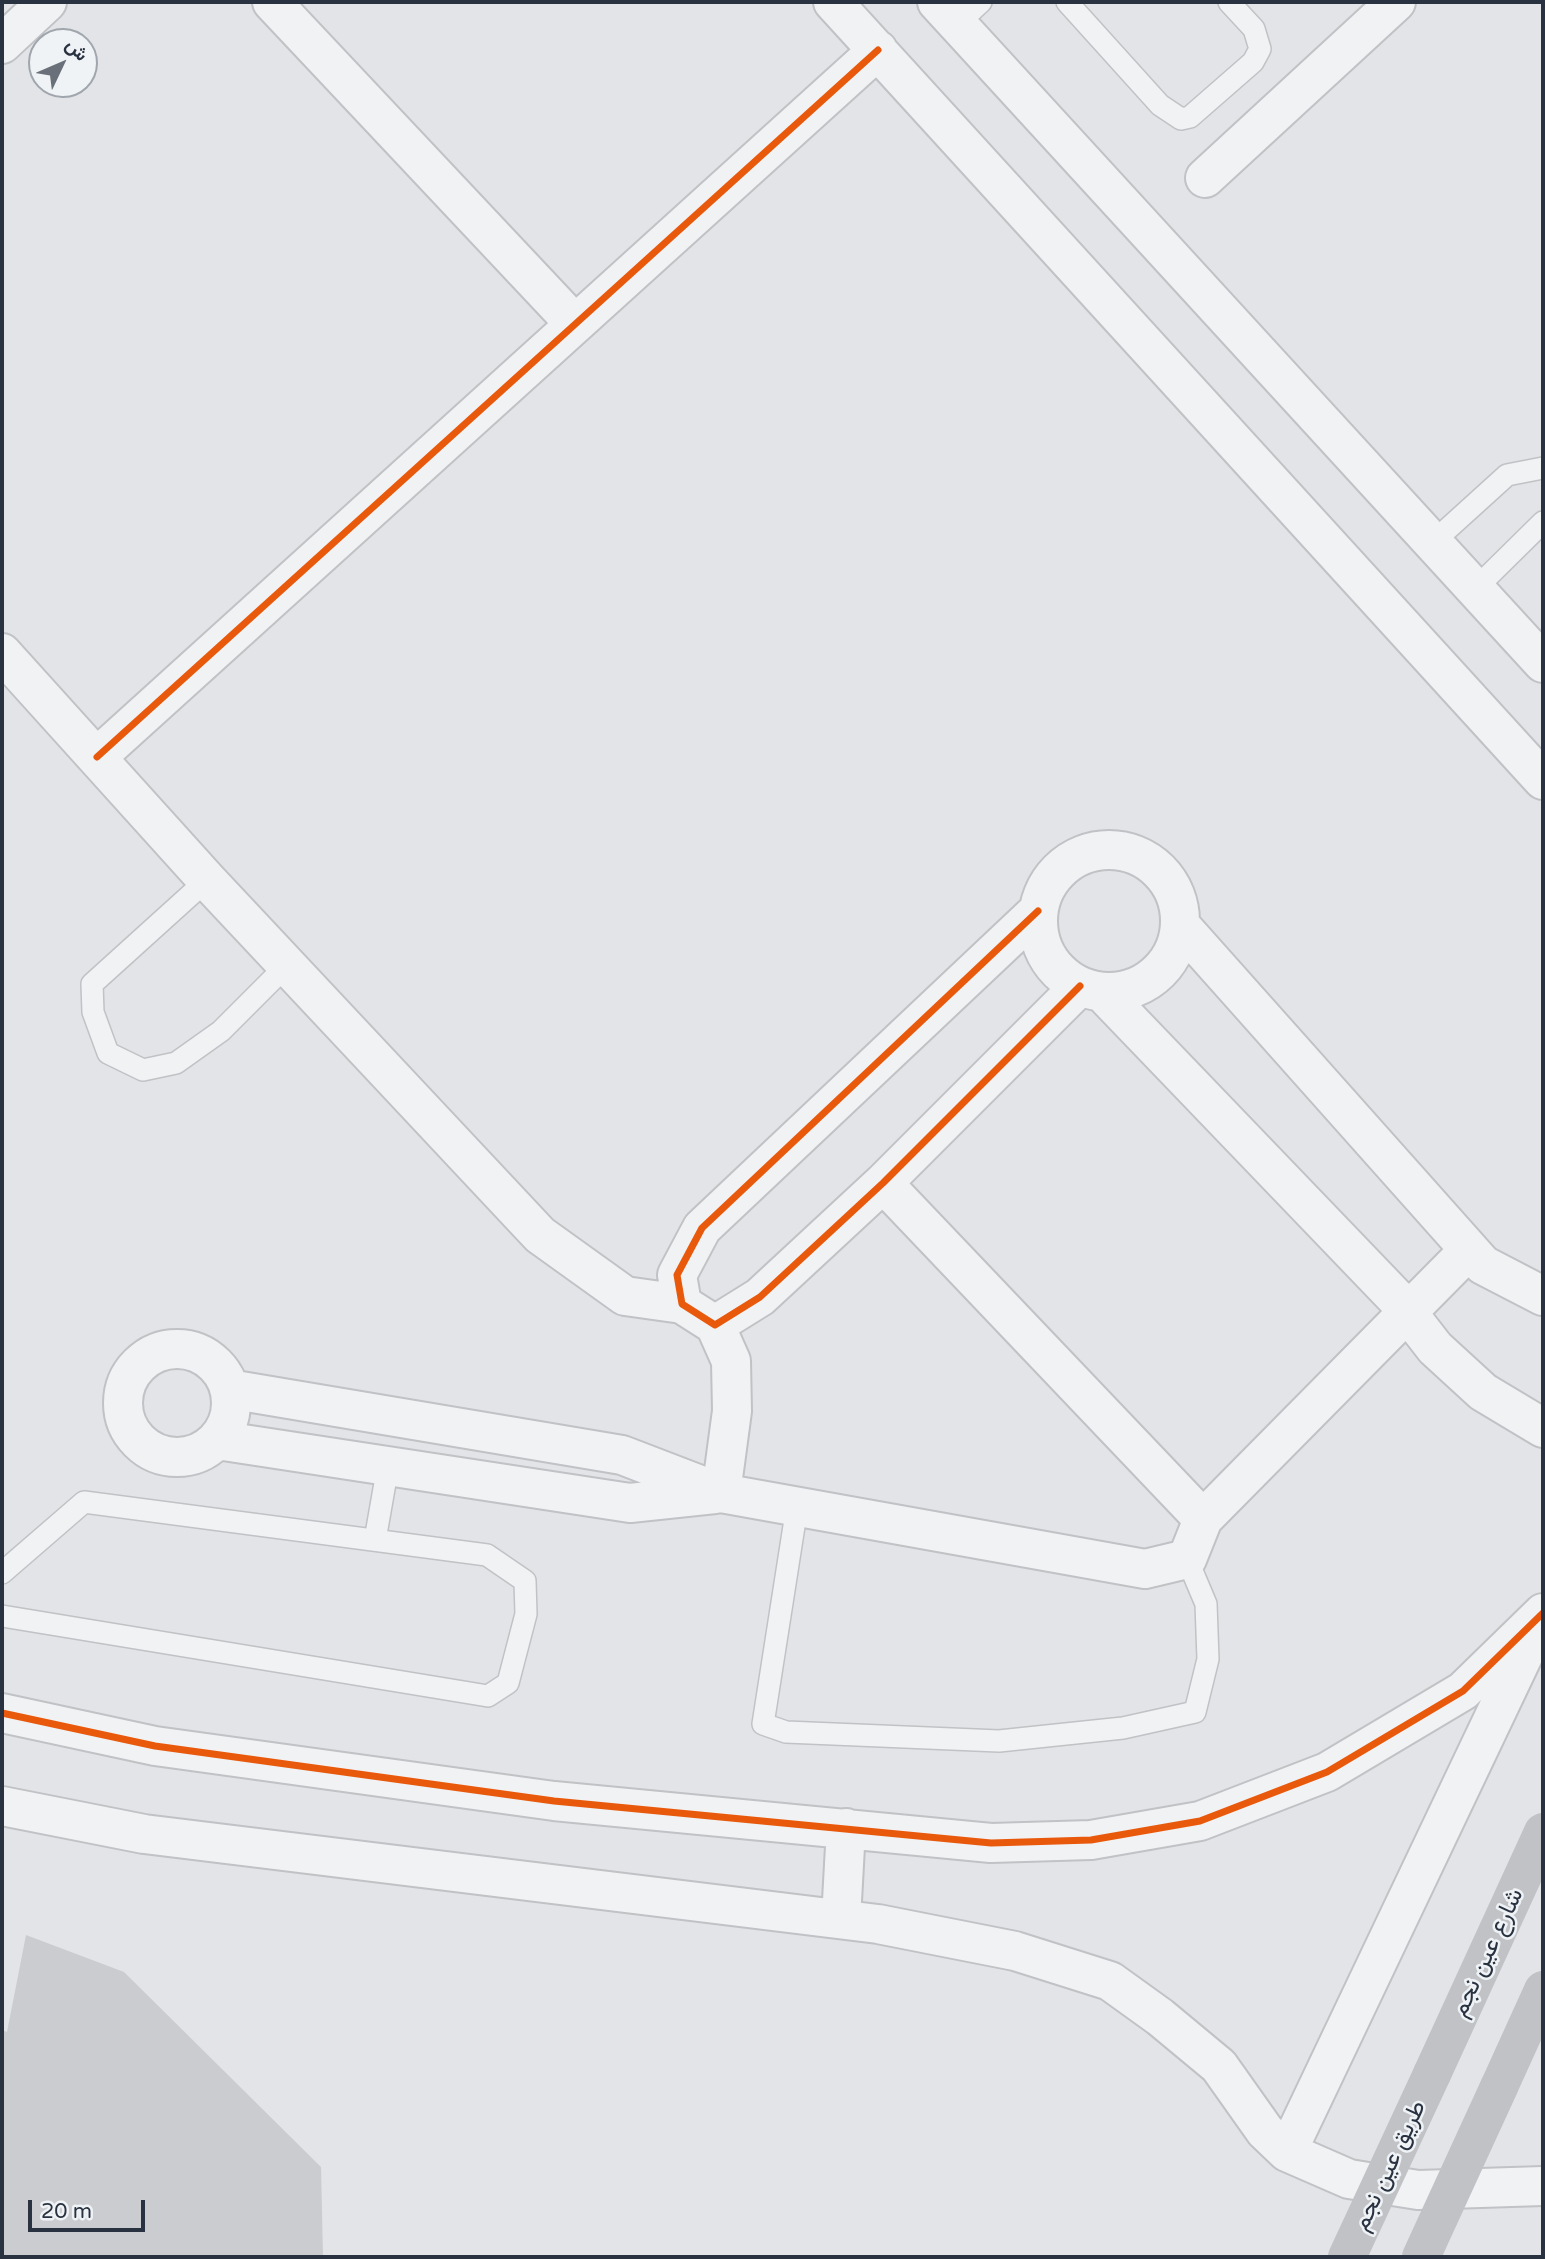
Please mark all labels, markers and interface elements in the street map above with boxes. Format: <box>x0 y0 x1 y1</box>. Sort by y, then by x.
north arrow <box>28 28 98 98</box>
text: ش <box>61 34 93 66</box>
street label: شارع عين نجم <box>1446 1884 1530 2022</box>
street label: طريق عين نجم <box>1347 2096 1433 2236</box>
scale bar <box>32 2186 149 2230</box>
text: 20 m <box>41 2199 92 2224</box>

